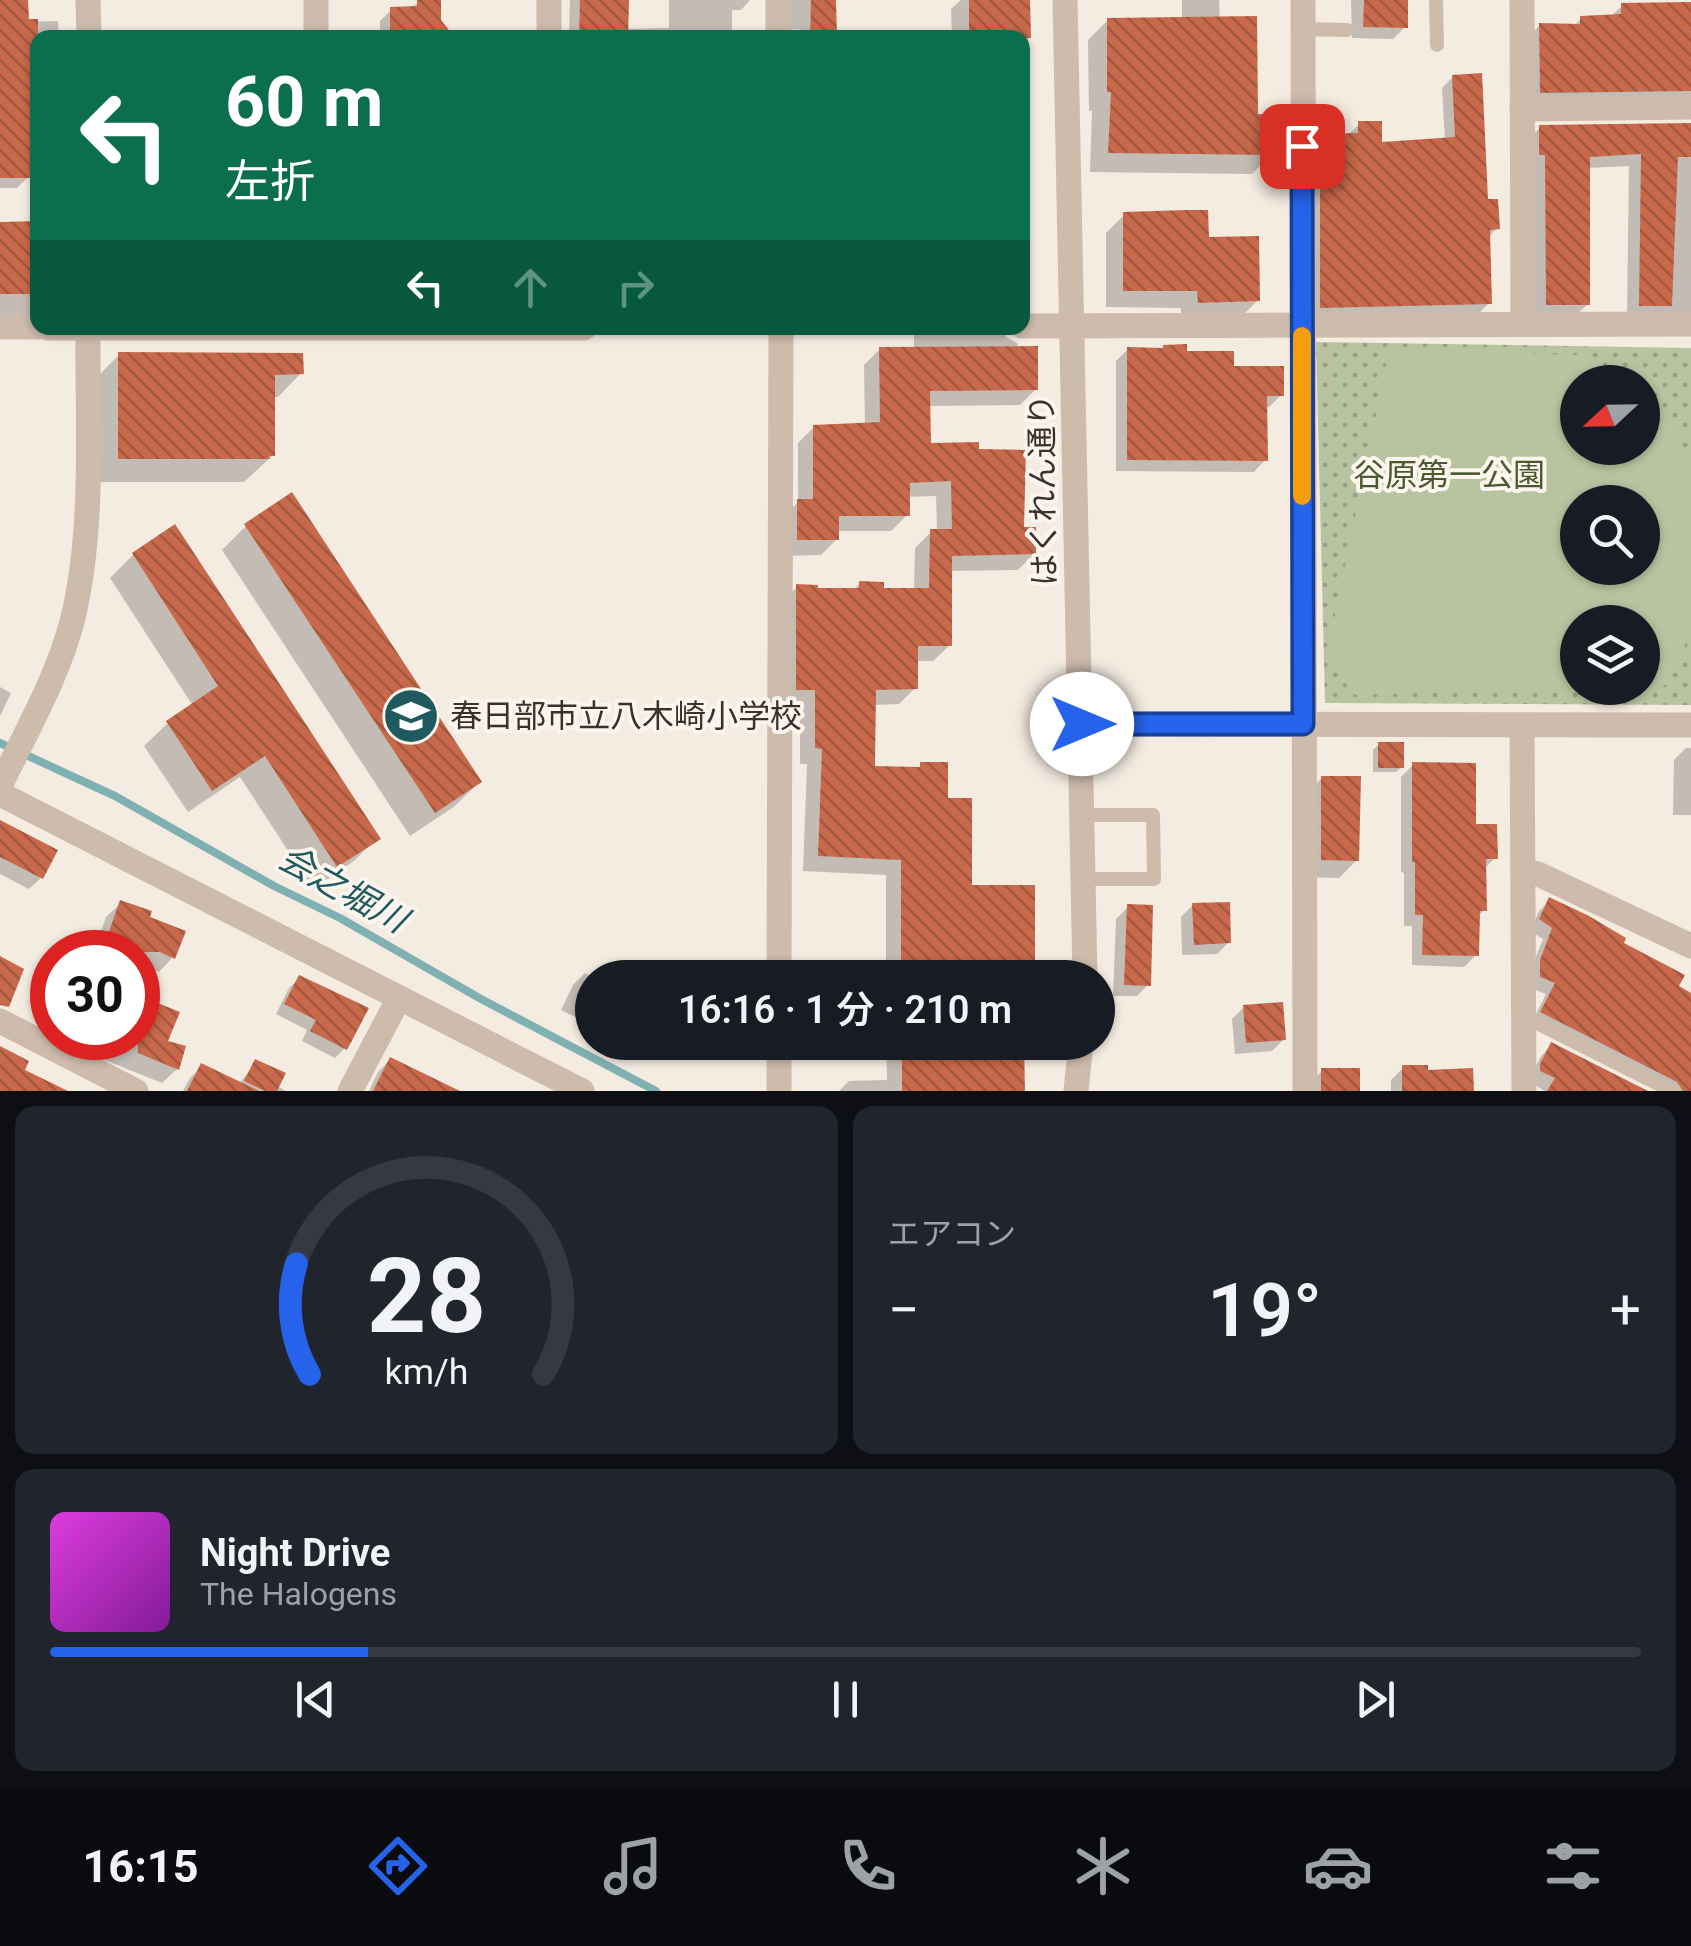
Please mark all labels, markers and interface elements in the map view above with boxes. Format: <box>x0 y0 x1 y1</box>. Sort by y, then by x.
text: 60 m <box>225 61 383 143</box>
icon: left <box>60 70 190 200</box>
pin <box>1260 104 1345 189</box>
icon: arrive <box>1275 119 1330 174</box>
text: 左折 <box>225 155 315 208</box>
icon: left <box>398 260 453 315</box>
icon: ahead <box>503 260 558 315</box>
icon: right <box>608 260 663 315</box>
north arrow <box>1560 365 1660 465</box>
map controls <box>1560 365 1660 705</box>
street label: はくれん通り <box>1022 394 1064 586</box>
park label: 谷原第一公園 <box>1353 456 1545 494</box>
button: search <box>1560 485 1660 585</box>
button: layers <box>1560 605 1660 705</box>
position arrow <box>1030 672 1134 776</box>
school or university icon: 春日部市立八木崎小学校 <box>381 686 441 746</box>
place label: 春日部市立八木崎小学校 <box>450 697 802 735</box>
water label: 会之堀川 <box>272 838 417 943</box>
speed limit sign: 30 <box>30 930 160 1060</box>
text: 16:16 · 1 分 · 210 m <box>678 988 1012 1032</box>
text: エアコン <box>888 1215 1016 1253</box>
text: 28 <box>367 1236 486 1357</box>
text: 19° <box>1207 1266 1322 1354</box>
text: − <box>888 1278 919 1342</box>
text: + <box>1610 1278 1641 1342</box>
text: km/h <box>385 1351 468 1393</box>
text: Night Drive <box>200 1531 390 1575</box>
text: The Halogens <box>200 1575 397 1613</box>
icon: previous <box>288 1672 343 1727</box>
icon: pause <box>818 1672 873 1727</box>
icon: next <box>1348 1672 1403 1727</box>
icon: directions <box>363 1831 433 1901</box>
icon: music <box>598 1831 668 1901</box>
icon: phone <box>833 1831 903 1901</box>
icon: climate <box>1068 1831 1138 1901</box>
icon: car <box>1303 1831 1373 1901</box>
icon: filters <box>1538 1831 1608 1901</box>
text: 16:15 <box>83 1840 198 1893</box>

